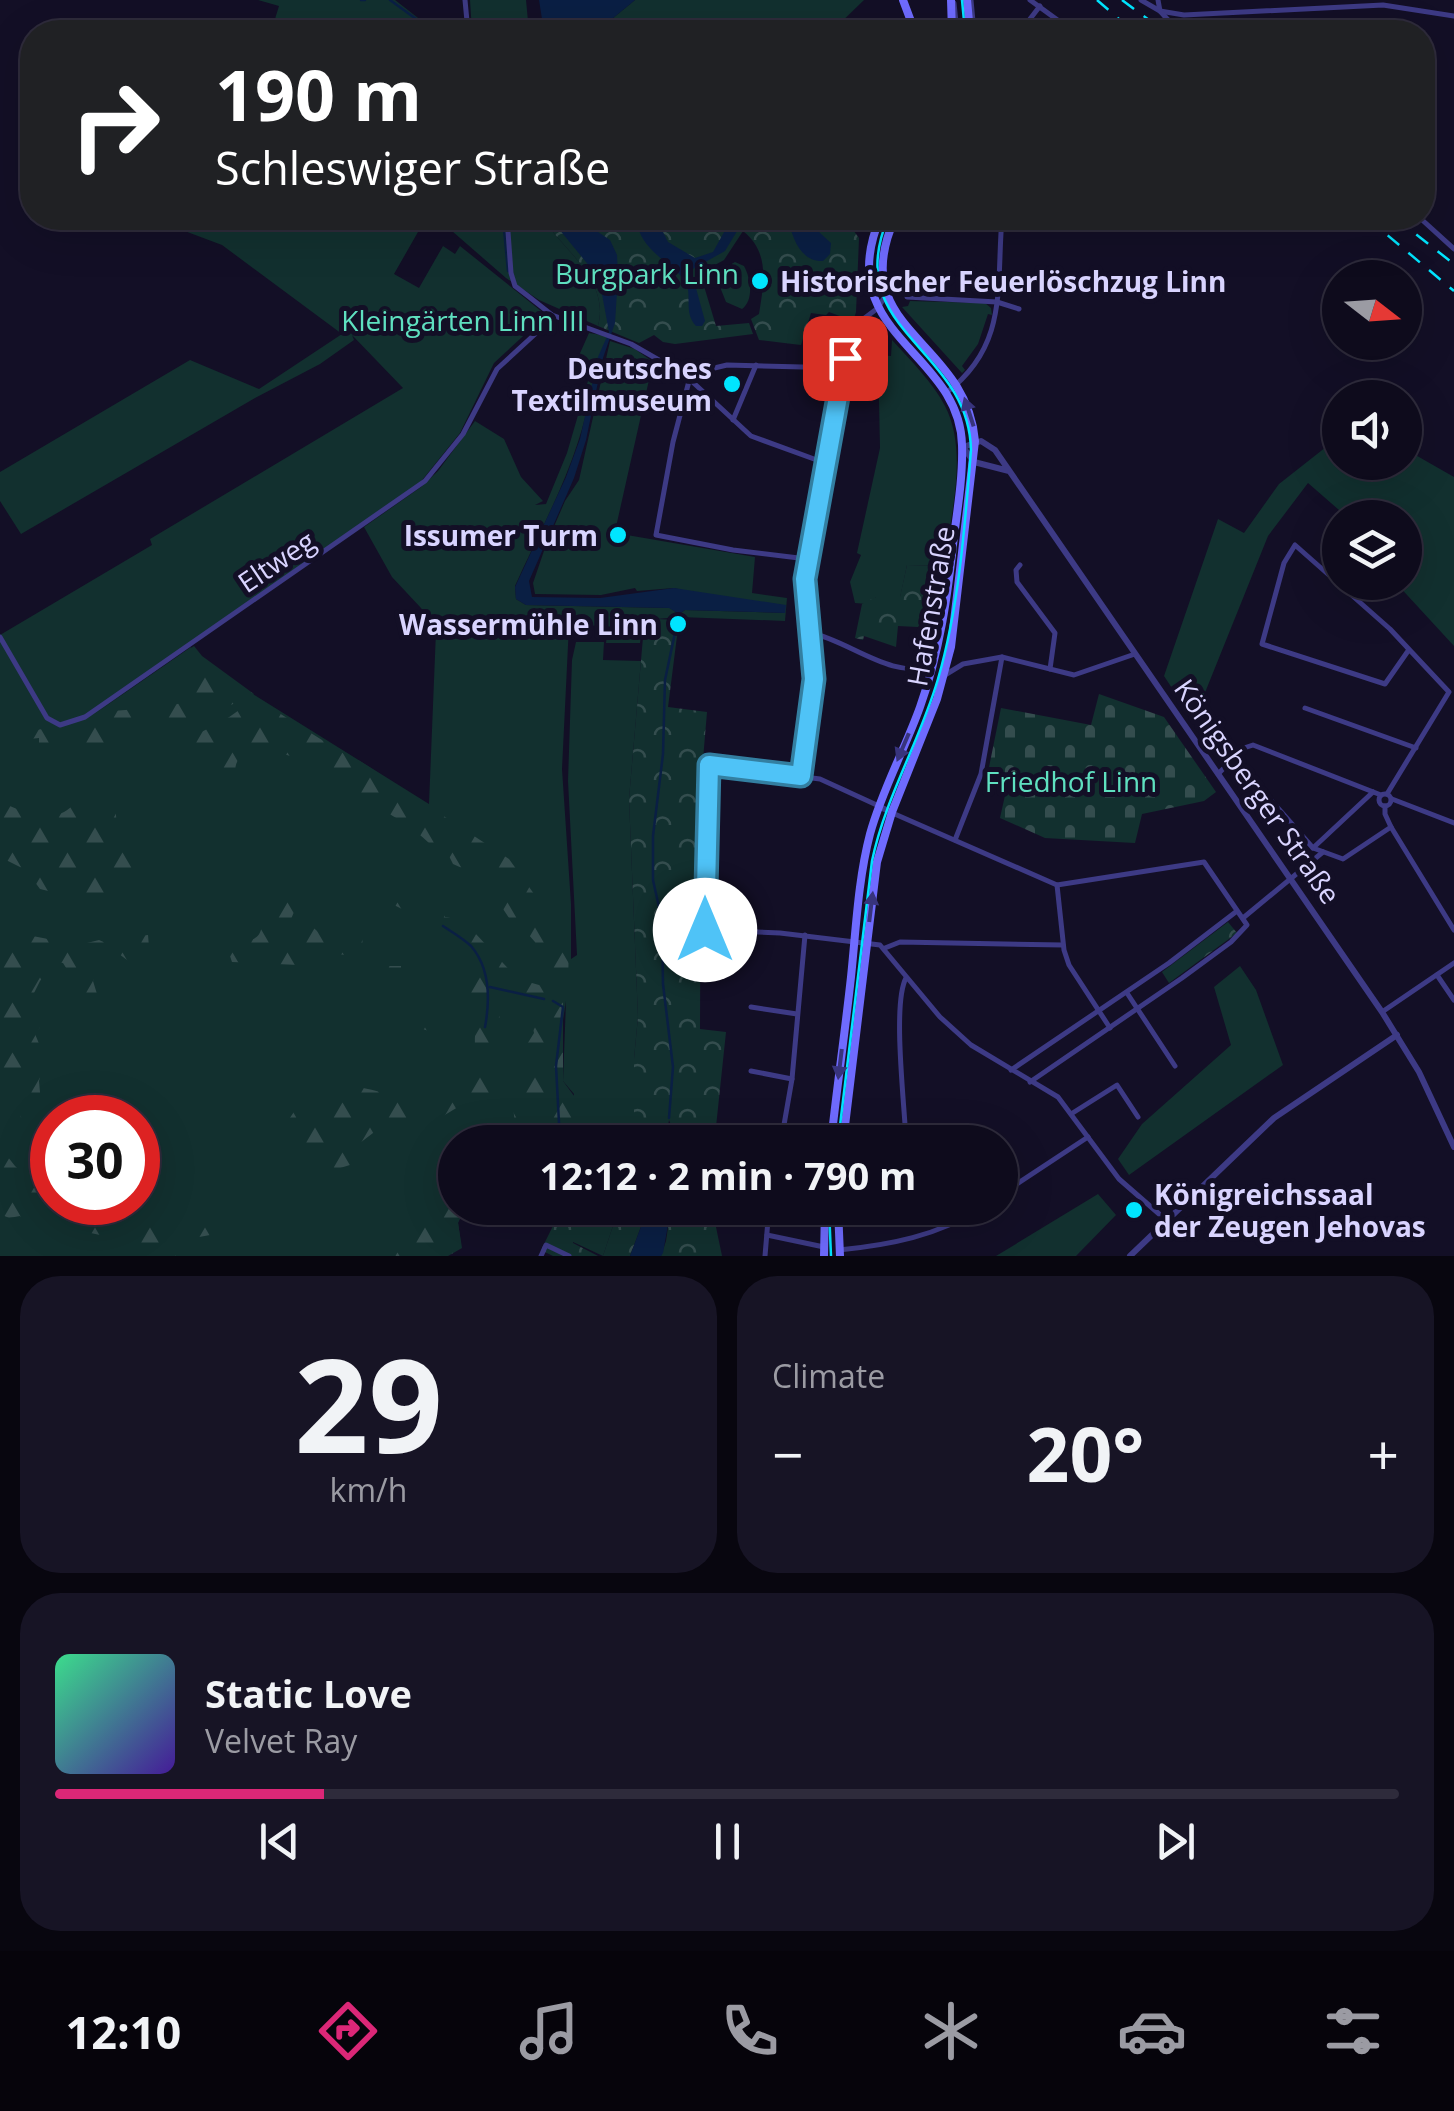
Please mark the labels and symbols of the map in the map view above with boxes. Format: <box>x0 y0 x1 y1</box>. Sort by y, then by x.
park label: Burgpark Linn <box>555 254 739 292</box>
north arrow <box>1322 260 1422 360</box>
place label: Historischer Feuerlöschzug Linn <box>780 262 1226 300</box>
marker: Historischer Feuerlöschzug Linn <box>749 270 771 292</box>
park label: Kleingärten Linn III <box>341 301 585 339</box>
pin <box>803 316 888 401</box>
place label: Deutsches Textilmuseum <box>512 349 712 419</box>
marker: Deutsches Textilmuseum <box>721 373 743 395</box>
one-way arrow <box>960 396 975 426</box>
place label: Issumer Turm <box>404 516 598 554</box>
street label: Eltweg <box>230 521 322 601</box>
street label: Hafenstraße <box>897 523 963 689</box>
marker: Issumer Turm <box>607 524 629 546</box>
place label: Wassermühle Linn <box>399 605 658 643</box>
marker: Wassermühle Linn <box>667 613 689 635</box>
street label: Königsberger Straße <box>1166 671 1350 911</box>
one-way arrow <box>895 732 911 762</box>
park label: Friedhof Linn <box>985 762 1157 800</box>
position arrow <box>653 878 757 982</box>
one-way arrow <box>864 890 880 922</box>
one-way arrow <box>832 1049 848 1080</box>
speed limit sign: 30 <box>30 1095 160 1225</box>
place label: Königreichssaal der Zeugen Jehovas <box>1154 1175 1426 1245</box>
marker: Königreichssaal der Zeugen Jehovas <box>1123 1199 1145 1221</box>

